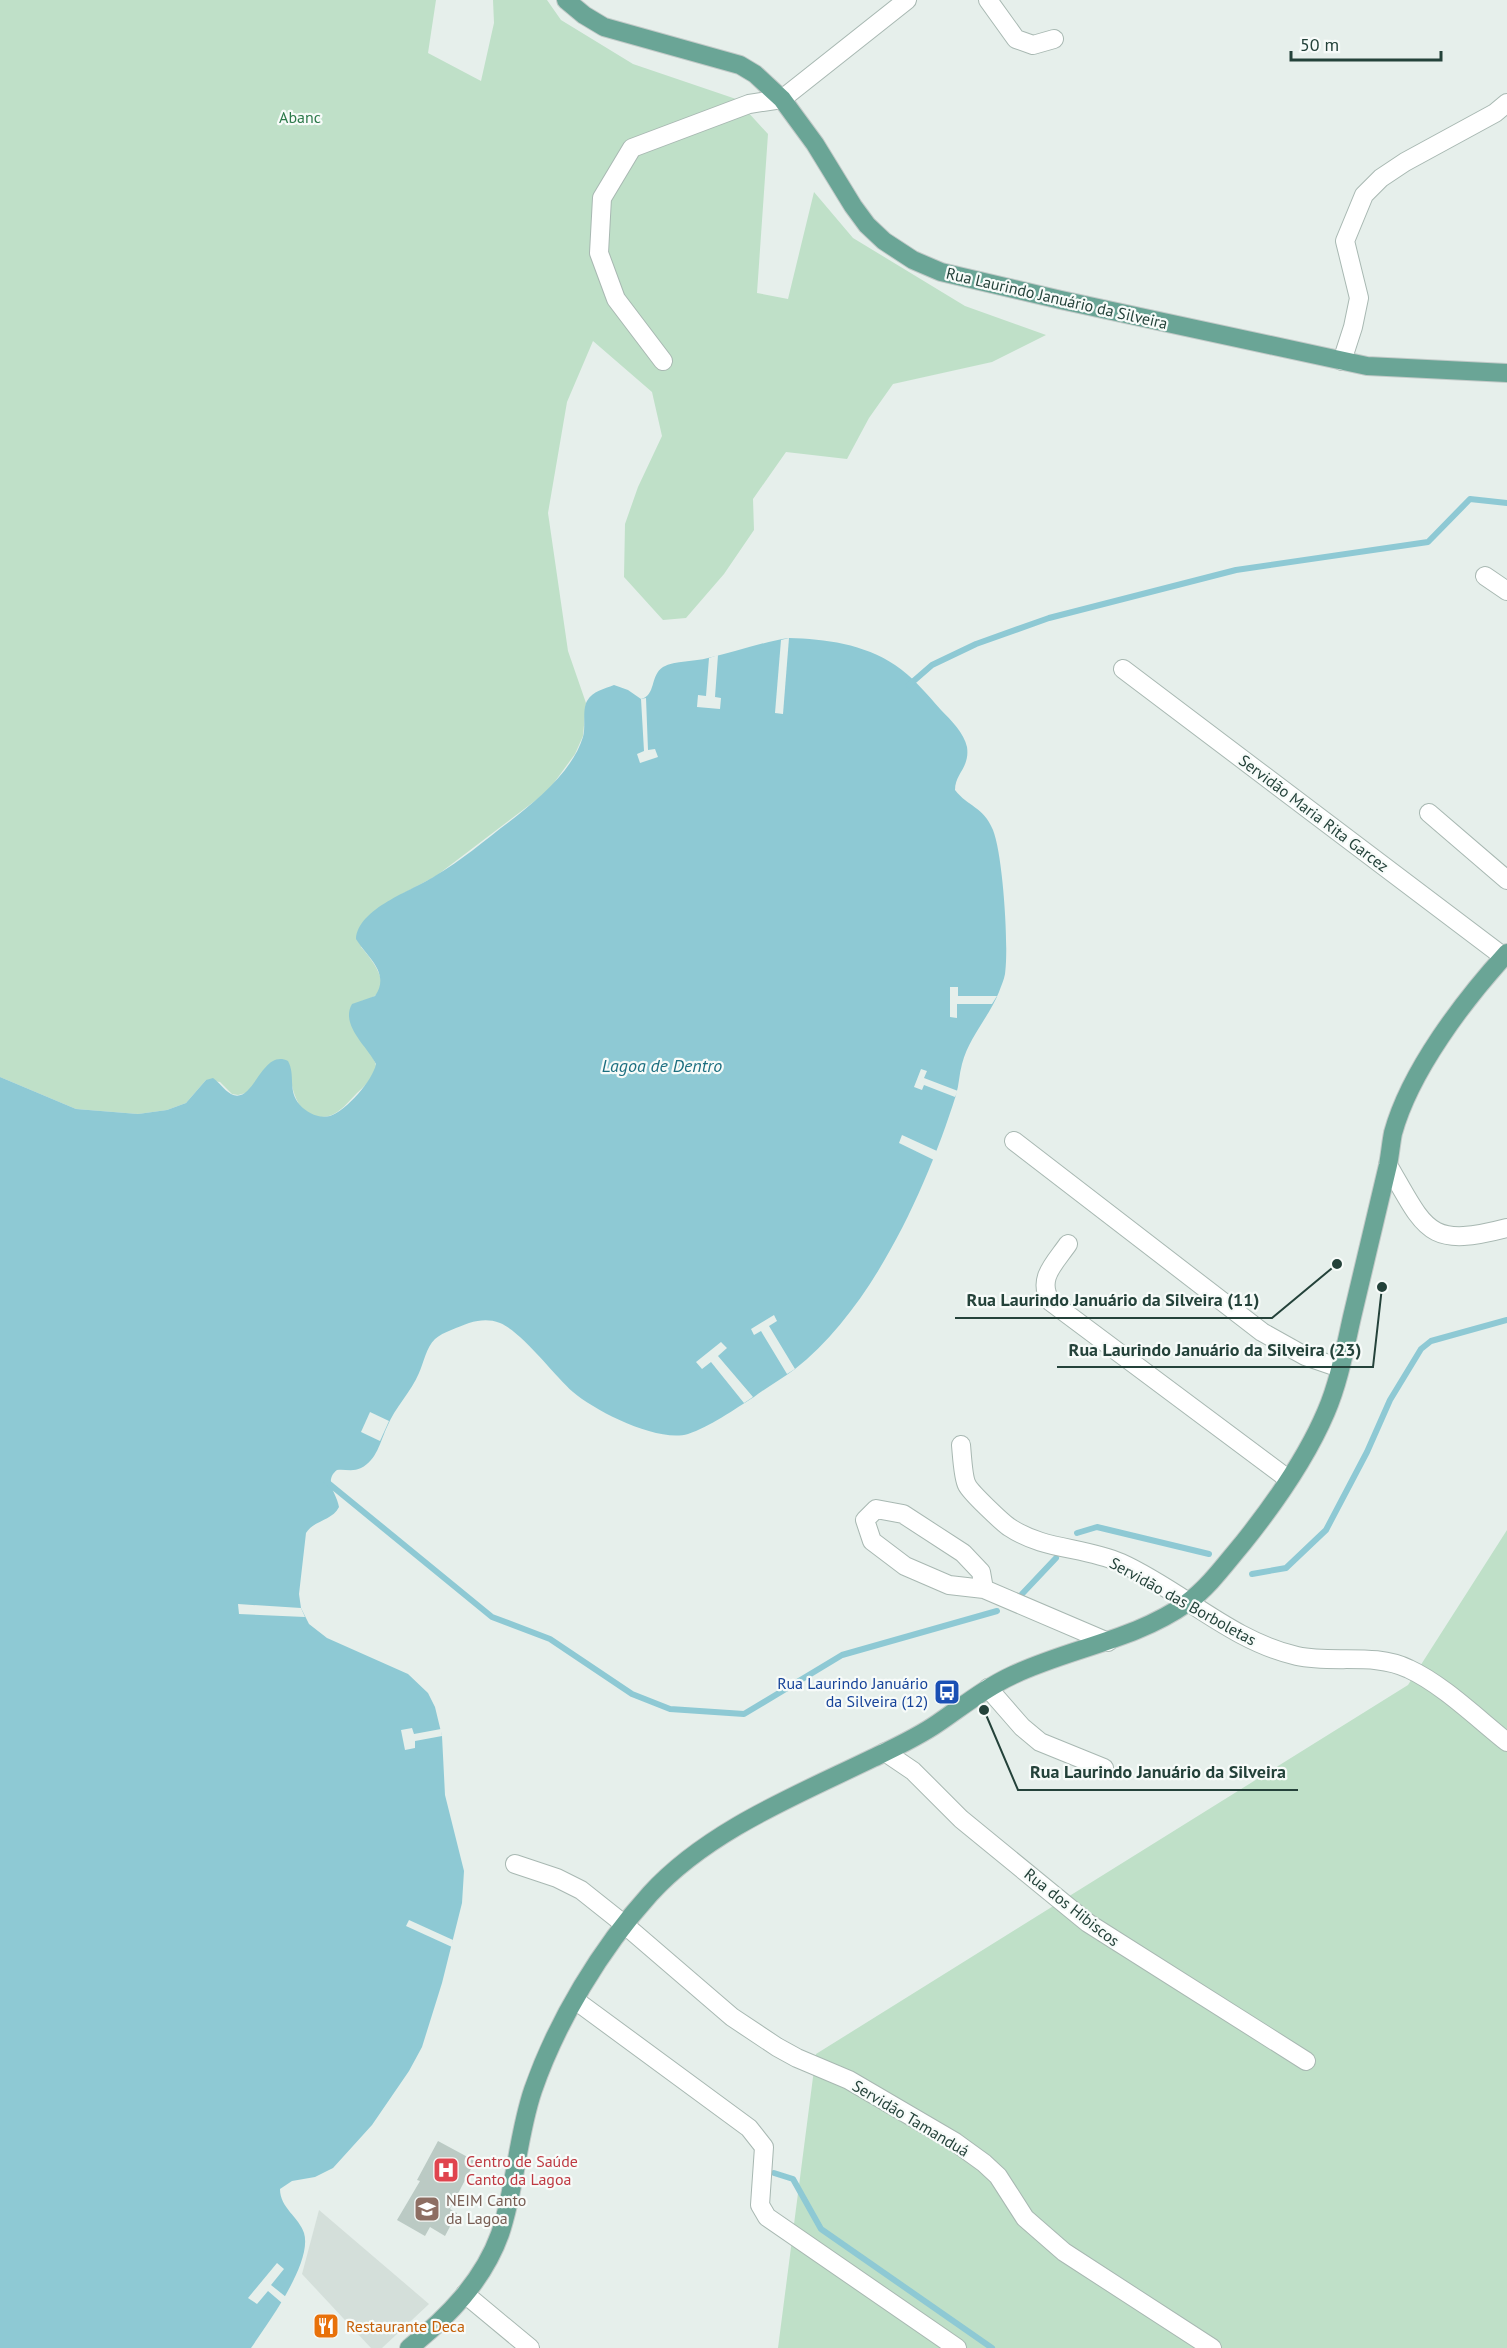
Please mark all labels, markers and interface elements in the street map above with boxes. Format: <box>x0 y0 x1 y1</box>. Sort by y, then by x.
scale bar <box>1291 24 1441 62</box>
text: 50 m <box>1300 33 1339 56</box>
park label: Abanc <box>279 107 321 127</box>
street label: Rua Laurindo Januário da Silveira <box>944 263 1170 333</box>
street label: Servidão Maria Rita Garcez <box>1235 750 1393 876</box>
water label: Lagoa de Dentro <box>602 1054 722 1077</box>
callout: Rua Laurindo Januário da Silveira (11) <box>955 1282 1272 1318</box>
text: Rua Laurindo Januário da Silveira (11) <box>967 1288 1259 1311</box>
callout: Rua Laurindo Januário da Silveira (23) <box>1057 1331 1373 1367</box>
text: Rua Laurindo Januário da Silveira (23) <box>1069 1338 1361 1361</box>
street label: Servidão das Borboletas <box>1106 1552 1260 1650</box>
place label: Rua Laurindo Januário da Silveira (12) <box>777 1673 928 1711</box>
bus stop icon: Rua Laurindo Januário da Silveira (12) <box>932 1677 962 1707</box>
callout: Rua Laurindo Januário da Silveira <box>1018 1754 1298 1790</box>
text: Rua Laurindo Januário da Silveira <box>1030 1760 1286 1783</box>
street label: Rua dos Hibiscos <box>1020 1864 1124 1951</box>
street label: Servidão Tamanduá <box>849 2075 973 2161</box>
place label: Centro de Saúde Canto da Lagoa <box>466 2151 578 2189</box>
hospital icon: Centro de Saúde Canto da Lagoa <box>431 2155 461 2185</box>
place label: NEIM Canto da Lagoa <box>446 2190 526 2228</box>
school or university icon: NEIM Canto da Lagoa <box>412 2194 442 2224</box>
restaurant icon: Restaurante Deca <box>311 2311 341 2341</box>
place label: Restaurante Deca <box>346 2316 465 2336</box>

